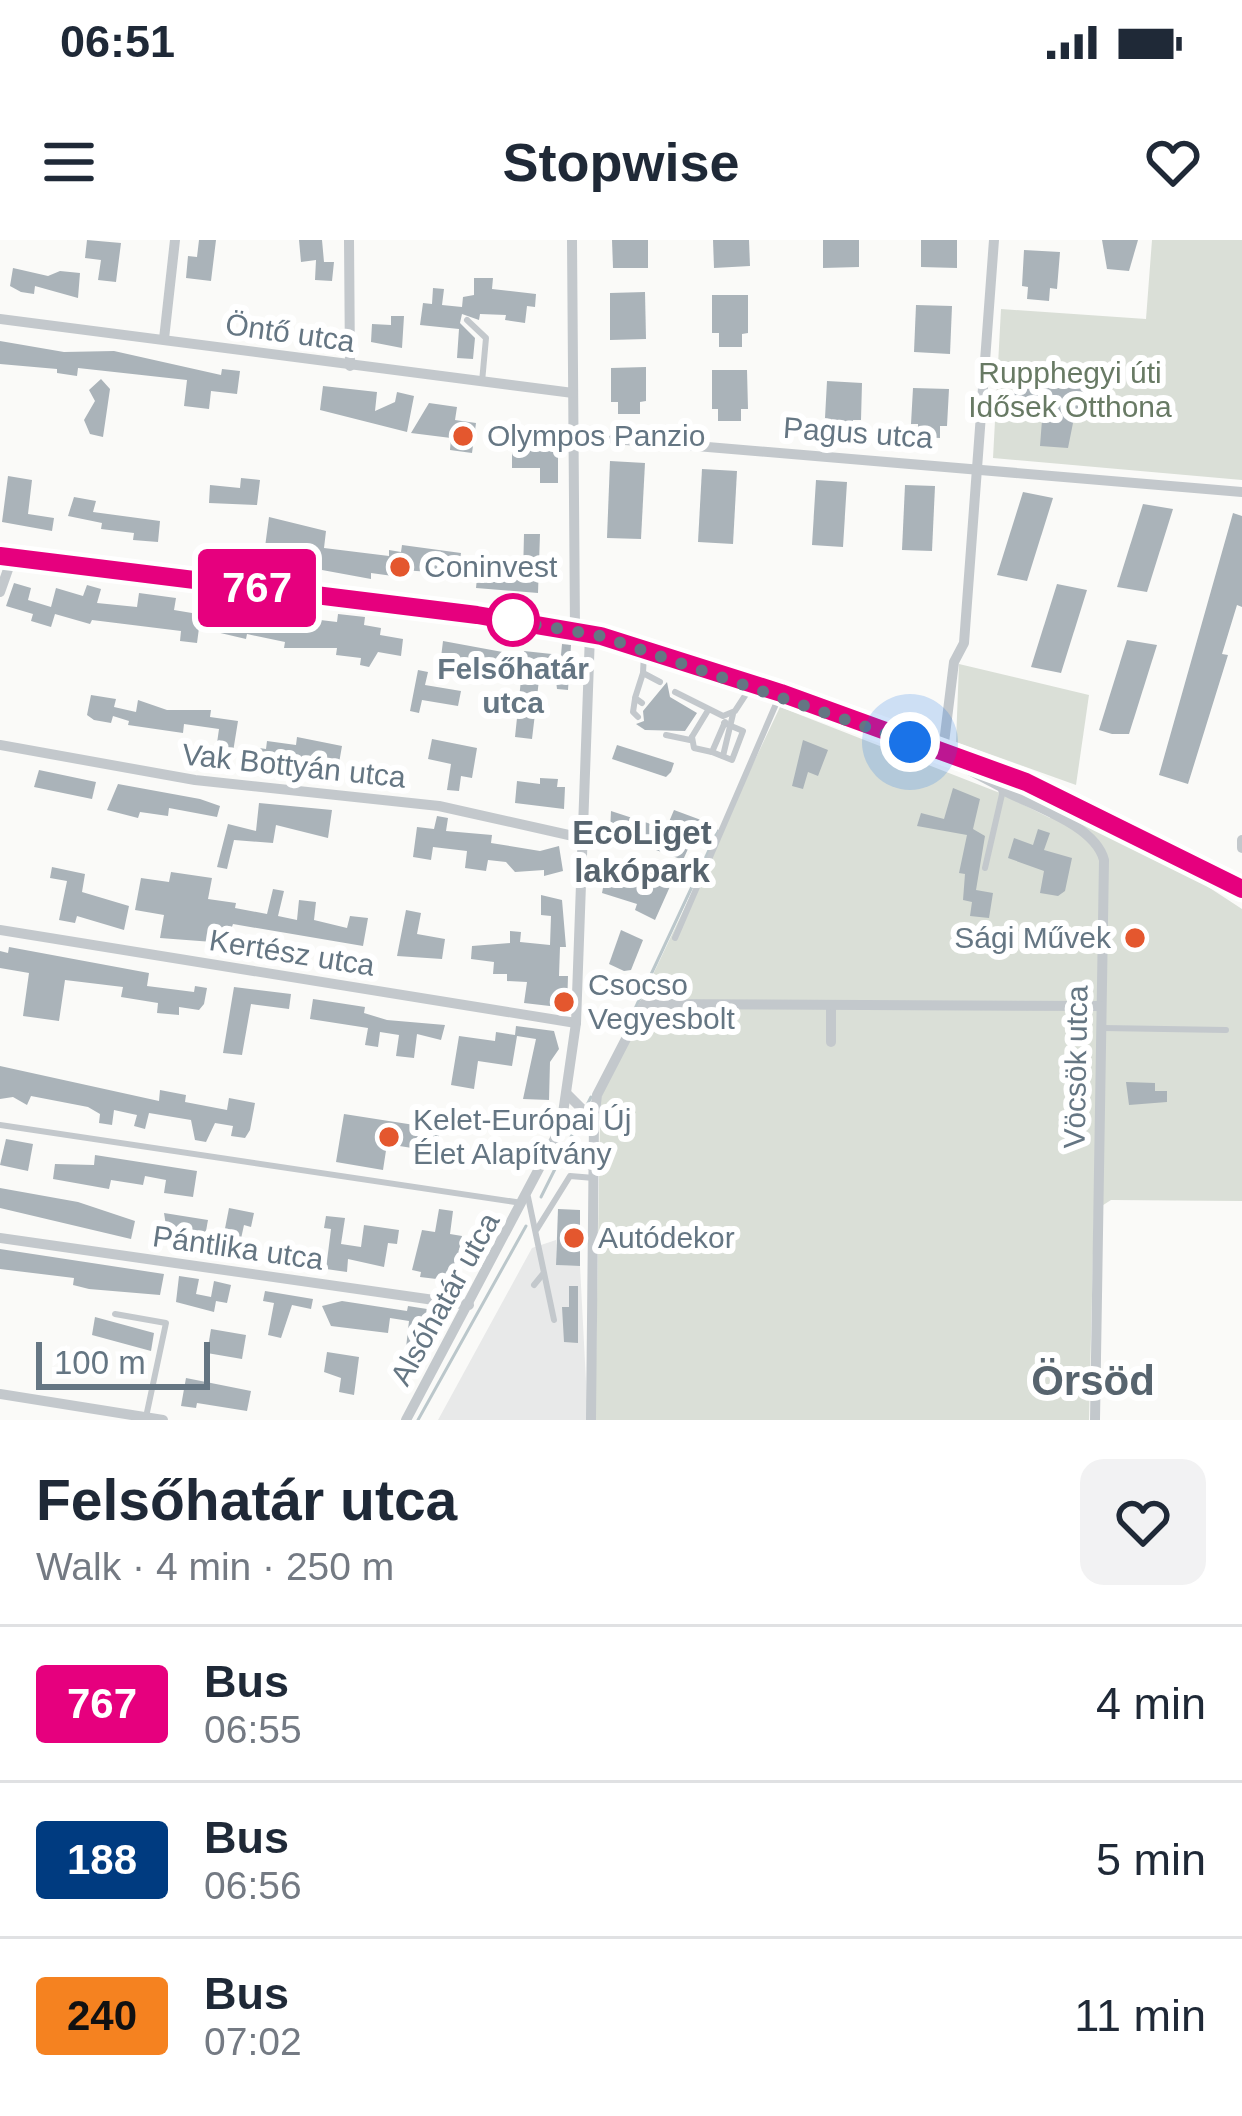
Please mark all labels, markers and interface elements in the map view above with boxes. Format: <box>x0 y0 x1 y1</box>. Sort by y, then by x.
text: 06:51 <box>60 16 175 67</box>
icon: menu <box>36 129 102 195</box>
icon: heart <box>1140 129 1206 195</box>
text: Stopwise <box>502 132 740 192</box>
street label: Öntő utca <box>223 307 357 358</box>
park label: Rupphegyi úti Idősek Otthona <box>968 356 1172 423</box>
street label: Pagus utca <box>782 411 934 454</box>
place label: Olympos Panzio <box>487 419 705 452</box>
marker: Olympos Panzio <box>450 423 476 449</box>
line badge: 767 <box>188 549 326 627</box>
place label: Coninvest <box>424 550 558 583</box>
marker: Coninvest <box>387 554 413 580</box>
text: 767 <box>222 564 292 611</box>
marker: Felsőhatár utca <box>488 595 538 645</box>
place label: Felsőhatár utca <box>437 652 589 719</box>
your location <box>880 712 940 772</box>
street label: Vak Bottyán utca <box>181 737 408 794</box>
district label: EcoLiget lakópark <box>572 814 712 889</box>
place label: Sági Művek <box>954 921 1112 954</box>
street label: Kertész utca <box>207 923 377 982</box>
marker: Sági Művek <box>1122 925 1148 951</box>
place label: Csocso Vegyesbolt <box>588 968 735 1035</box>
street label: Vöcsök utca <box>1058 985 1093 1149</box>
marker: Csocso Vegyesbolt <box>551 989 577 1015</box>
place label: Kelet-Európai Új Élet Alapítvány <box>413 1103 631 1170</box>
marker: Kelet-Európai Új Élet Alapítvány <box>376 1124 402 1150</box>
street label: Alsóhatár utca <box>384 1207 506 1391</box>
street label: Pántlika utca <box>151 1219 326 1276</box>
place label: Autódekor <box>598 1221 735 1254</box>
marker: Autódekor <box>561 1225 587 1251</box>
scale bar <box>36 1336 210 1389</box>
text: 100 m <box>54 1344 146 1381</box>
district label: Örsöd <box>1031 1357 1155 1404</box>
button: heart <box>1080 1459 1206 1585</box>
text: Felsőhatár utca <box>36 1468 457 1532</box>
text: Walk · 4 min · 250 m <box>36 1545 394 1588</box>
text: Bus <box>204 1656 289 1707</box>
text: 4 min <box>1096 1678 1206 1729</box>
text: 767 <box>67 1680 137 1727</box>
text: 06:55 <box>204 1708 302 1751</box>
text: Bus <box>204 1812 289 1863</box>
text: 5 min <box>1096 1834 1206 1885</box>
text: 188 <box>67 1836 137 1883</box>
text: 06:56 <box>204 1864 302 1907</box>
text: Bus <box>204 1968 289 2019</box>
text: 11 min <box>1074 1990 1206 2041</box>
text: 240 <box>67 1992 137 2039</box>
text: 07:02 <box>204 2020 302 2063</box>

